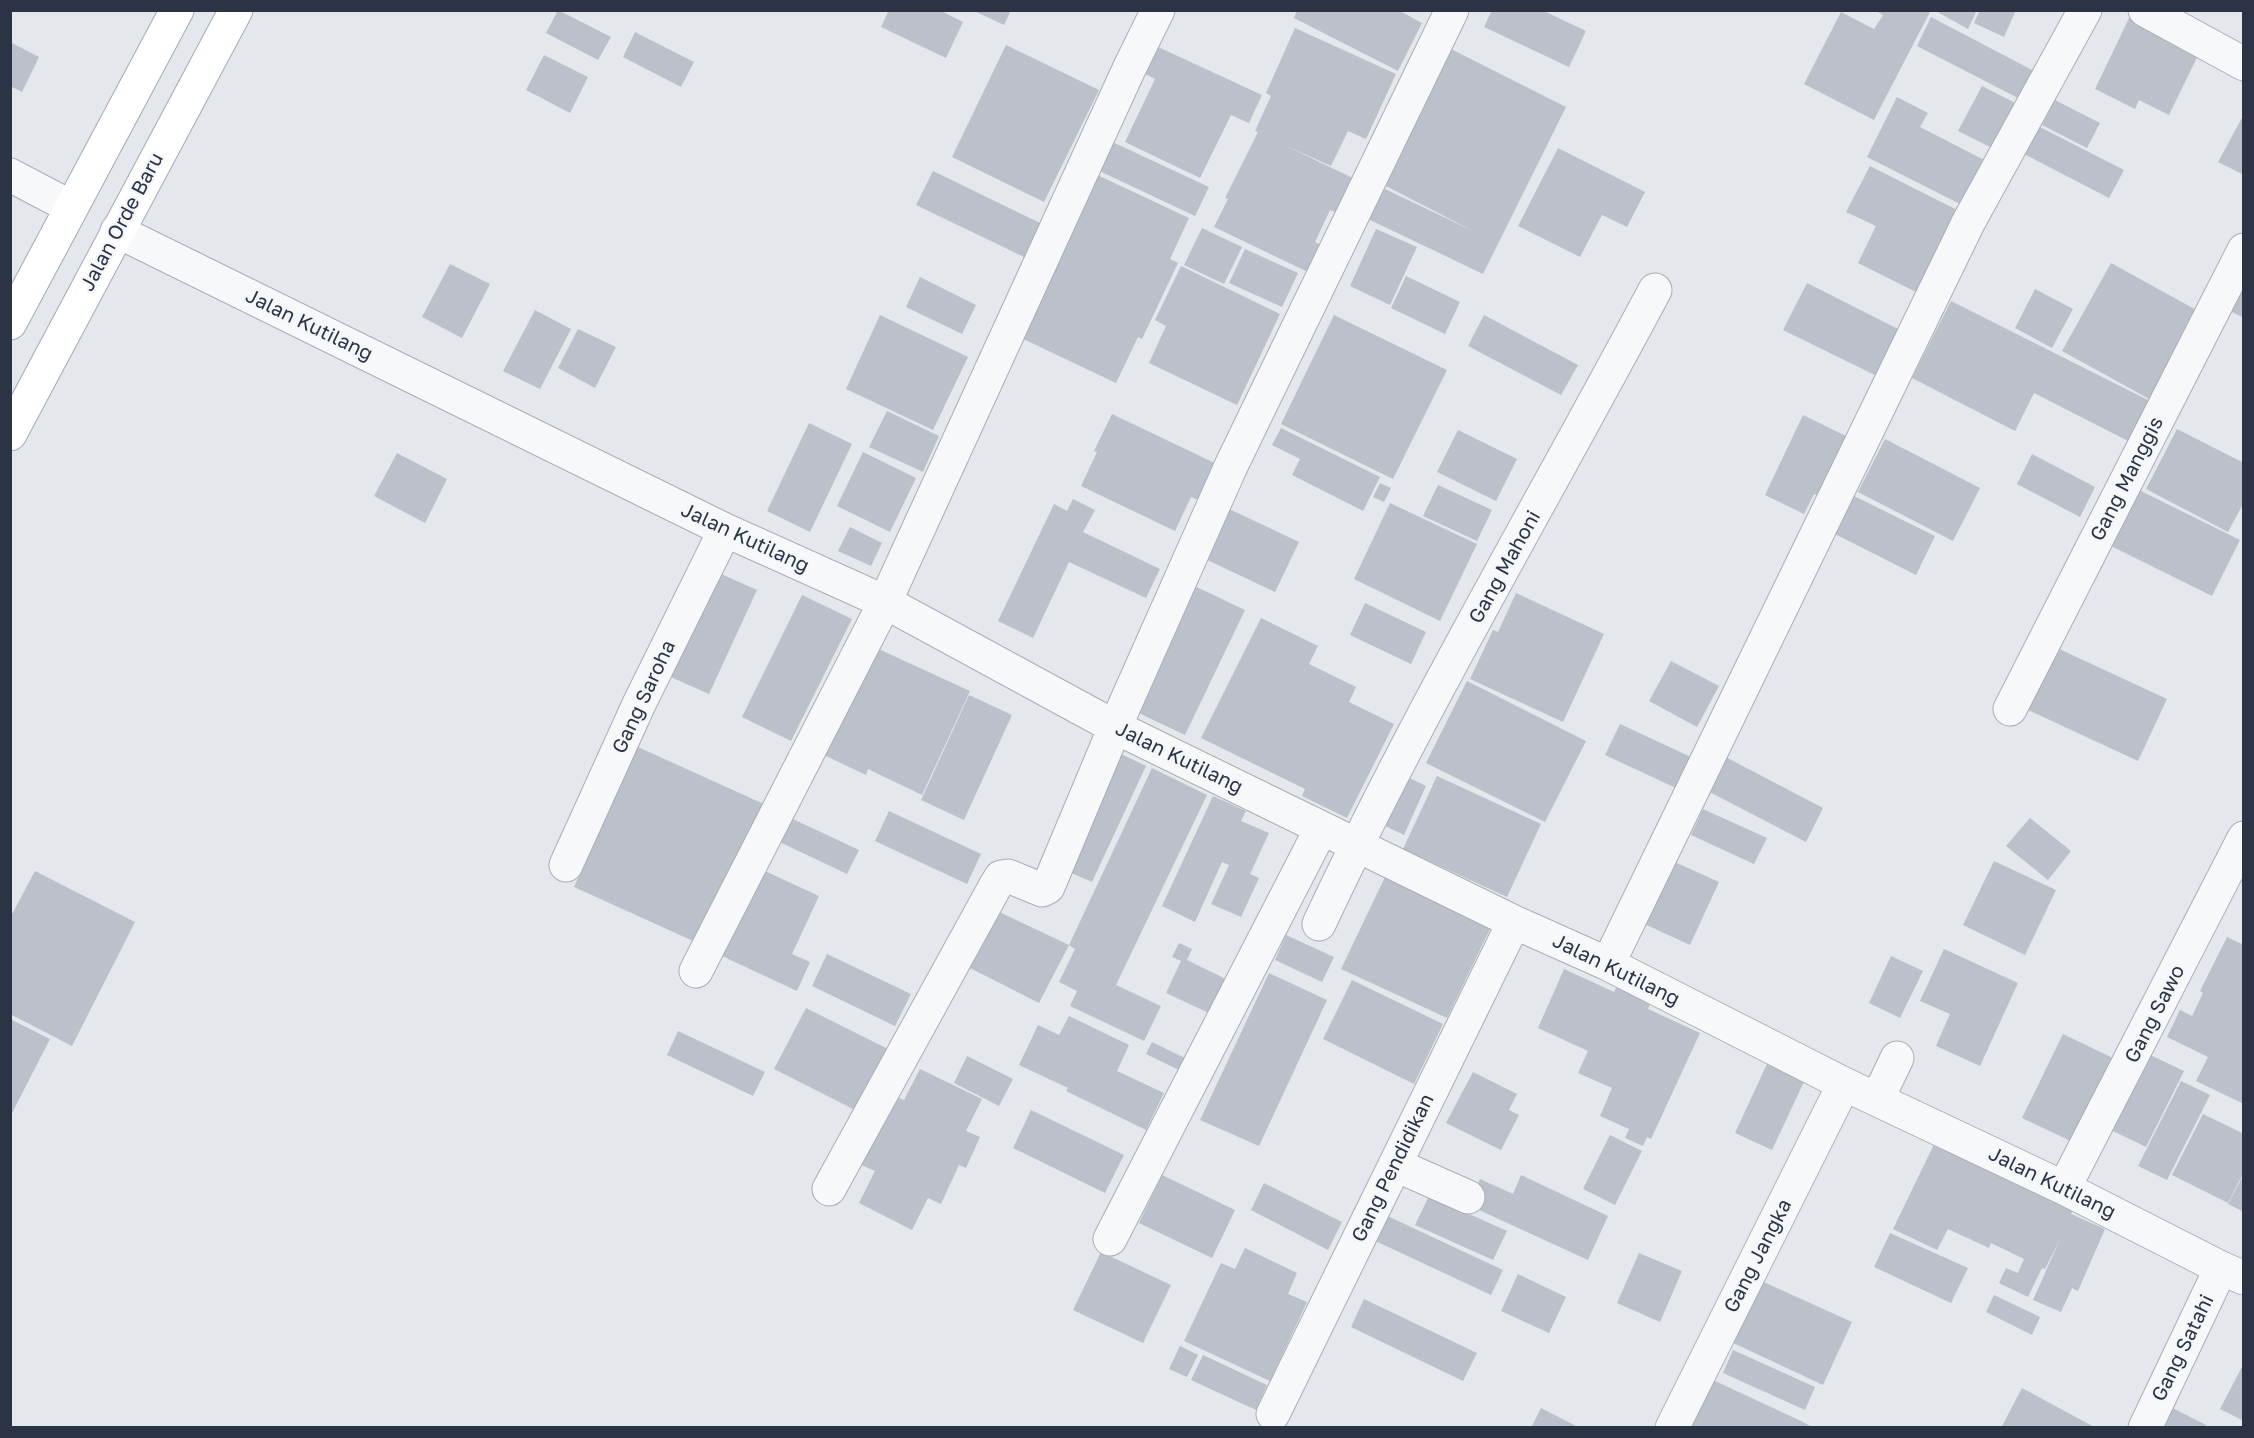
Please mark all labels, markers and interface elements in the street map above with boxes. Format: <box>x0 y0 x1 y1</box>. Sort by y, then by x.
street label: Jalan Orde Baru <box>75 149 169 295</box>
street label: Jalan Kutilang <box>241 284 377 366</box>
street label: Gang Manggis <box>2085 413 2169 545</box>
street label: Jalan Kutilang <box>677 498 813 578</box>
street label: Gang Mahoni <box>1464 506 1546 628</box>
street label: Gang Saroha <box>607 637 681 757</box>
street label: Jalan Kutilang <box>1111 717 1247 799</box>
street label: Jalan Kutilang <box>1548 929 1684 1011</box>
street label: Gang Sawo <box>2120 961 2190 1067</box>
street label: Gang Pendidikan <box>1347 1090 1439 1246</box>
street label: Jalan Kutilang <box>1984 1142 2120 1224</box>
street label: Gang Jangka <box>1719 1195 1797 1317</box>
street label: Gang Satahi <box>2147 1291 2219 1405</box>

